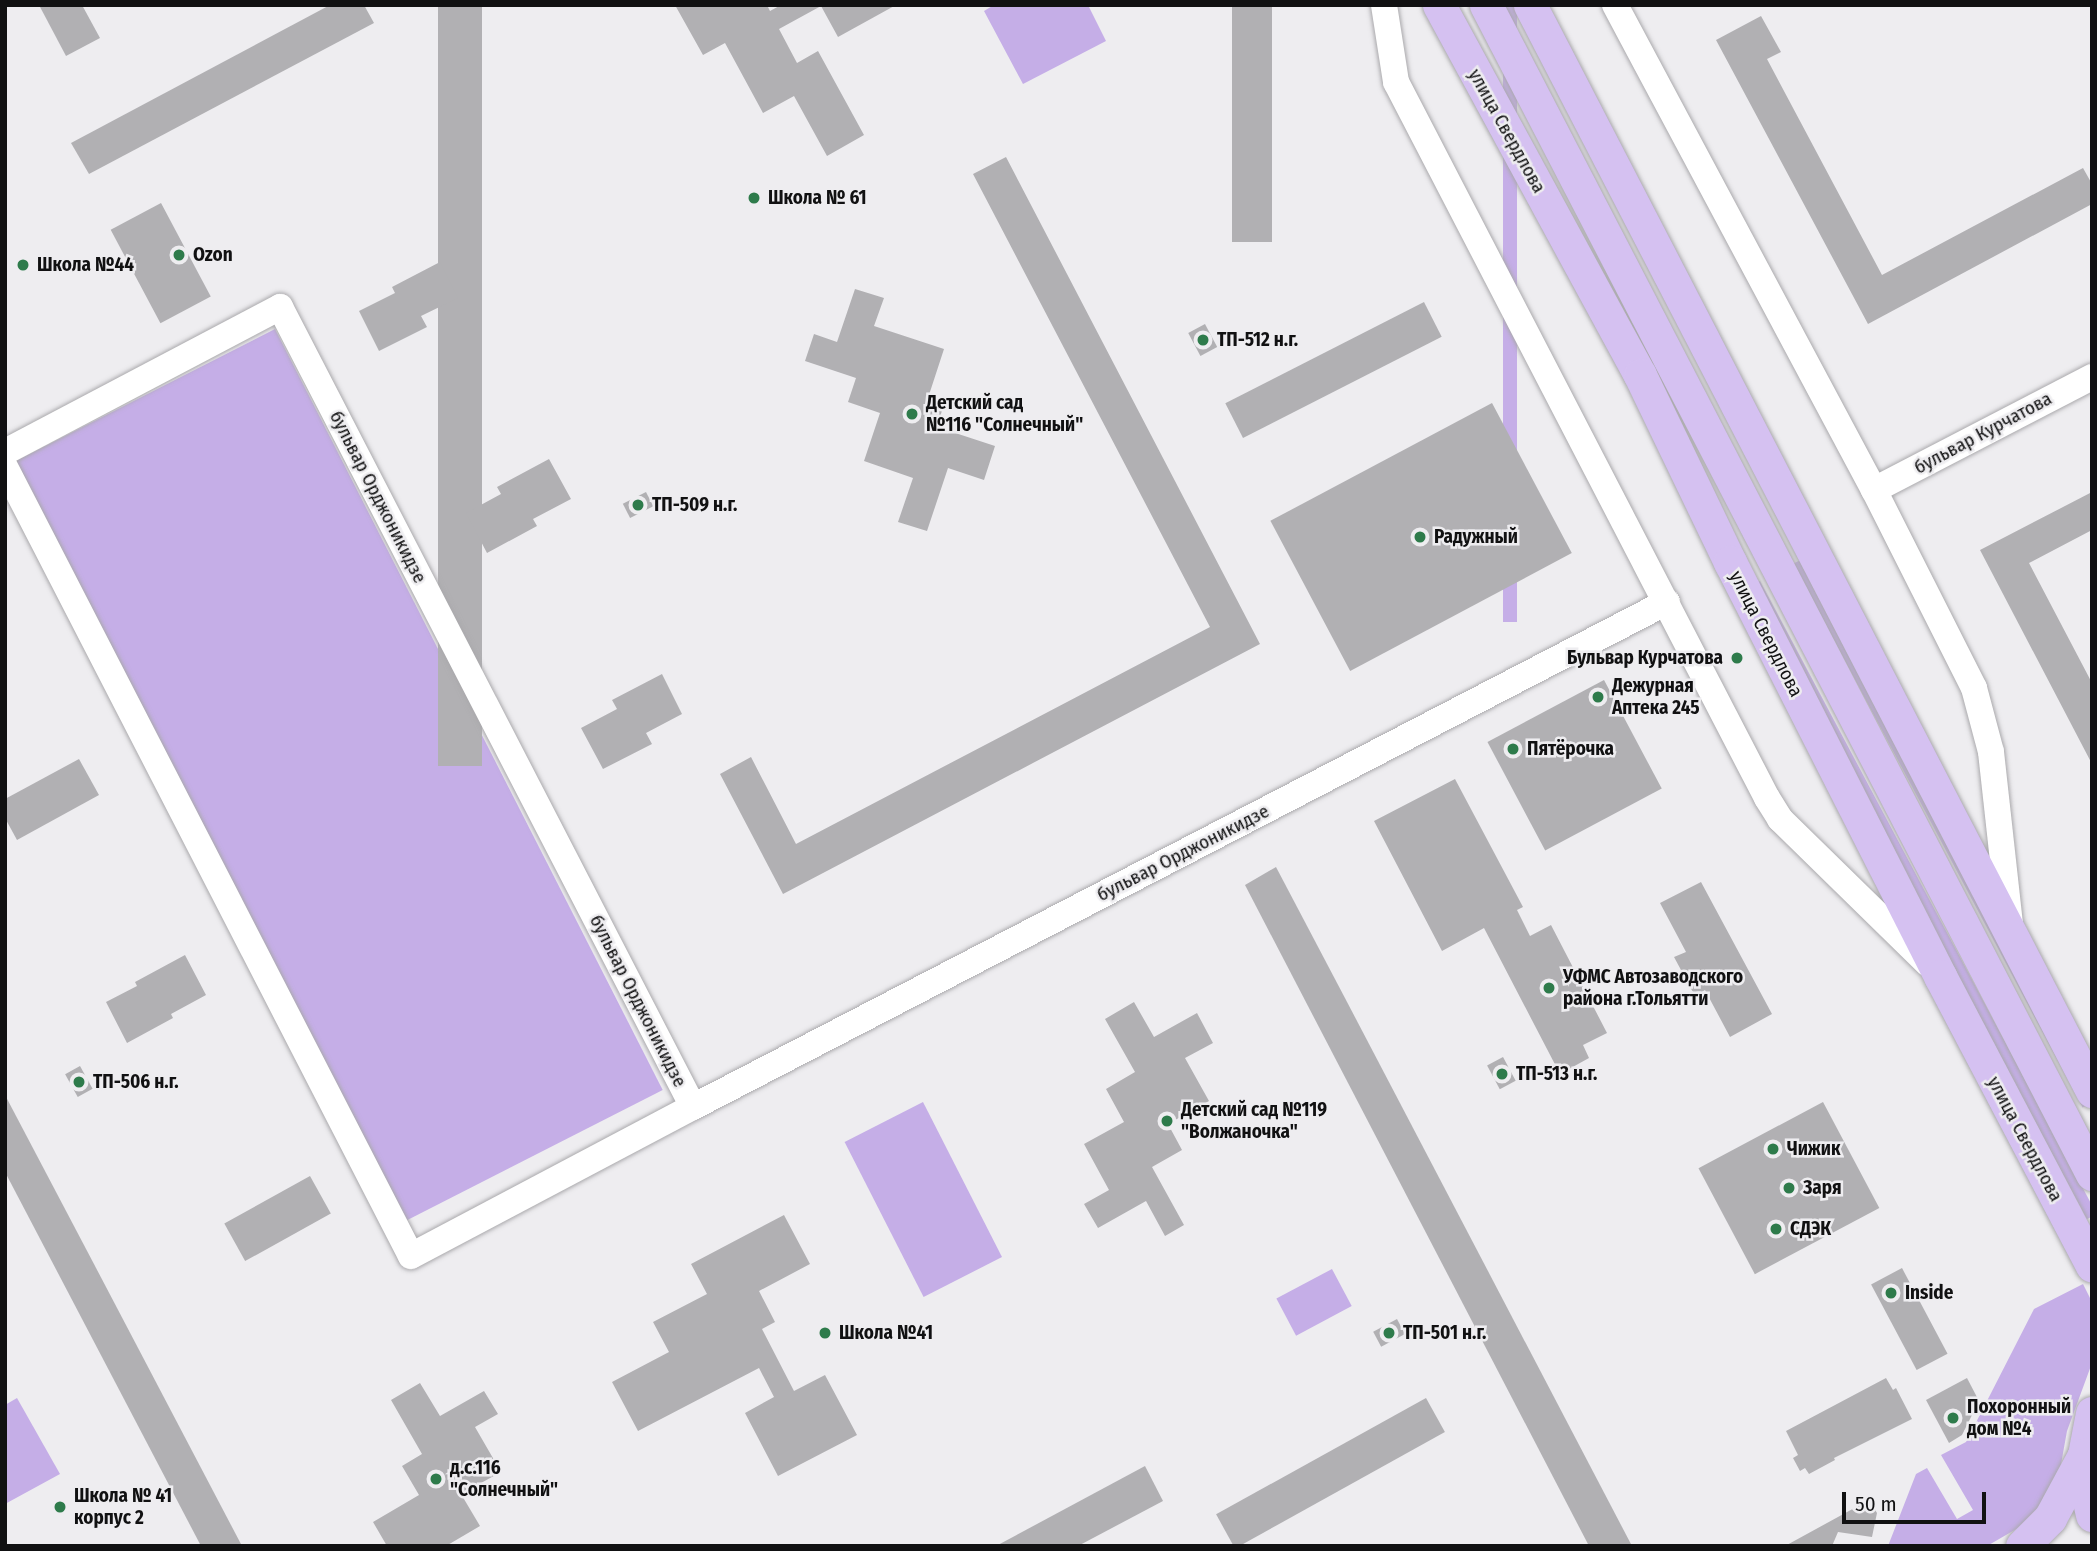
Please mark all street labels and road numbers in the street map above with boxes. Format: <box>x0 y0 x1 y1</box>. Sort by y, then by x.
street label: улица Свердлова <box>1463 65 1551 197</box>
street label: бульвар Курчатова <box>1910 387 2056 479</box>
street label: бульвар Орджоникидзе <box>325 407 431 587</box>
street label: улица Свердлова <box>1724 567 1808 701</box>
street label: бульвар Орджоникидзе <box>1093 800 1273 906</box>
street label: бульвар Орджоникидзе <box>585 911 691 1091</box>
street label: улица Свердлова <box>1982 1073 2068 1205</box>

